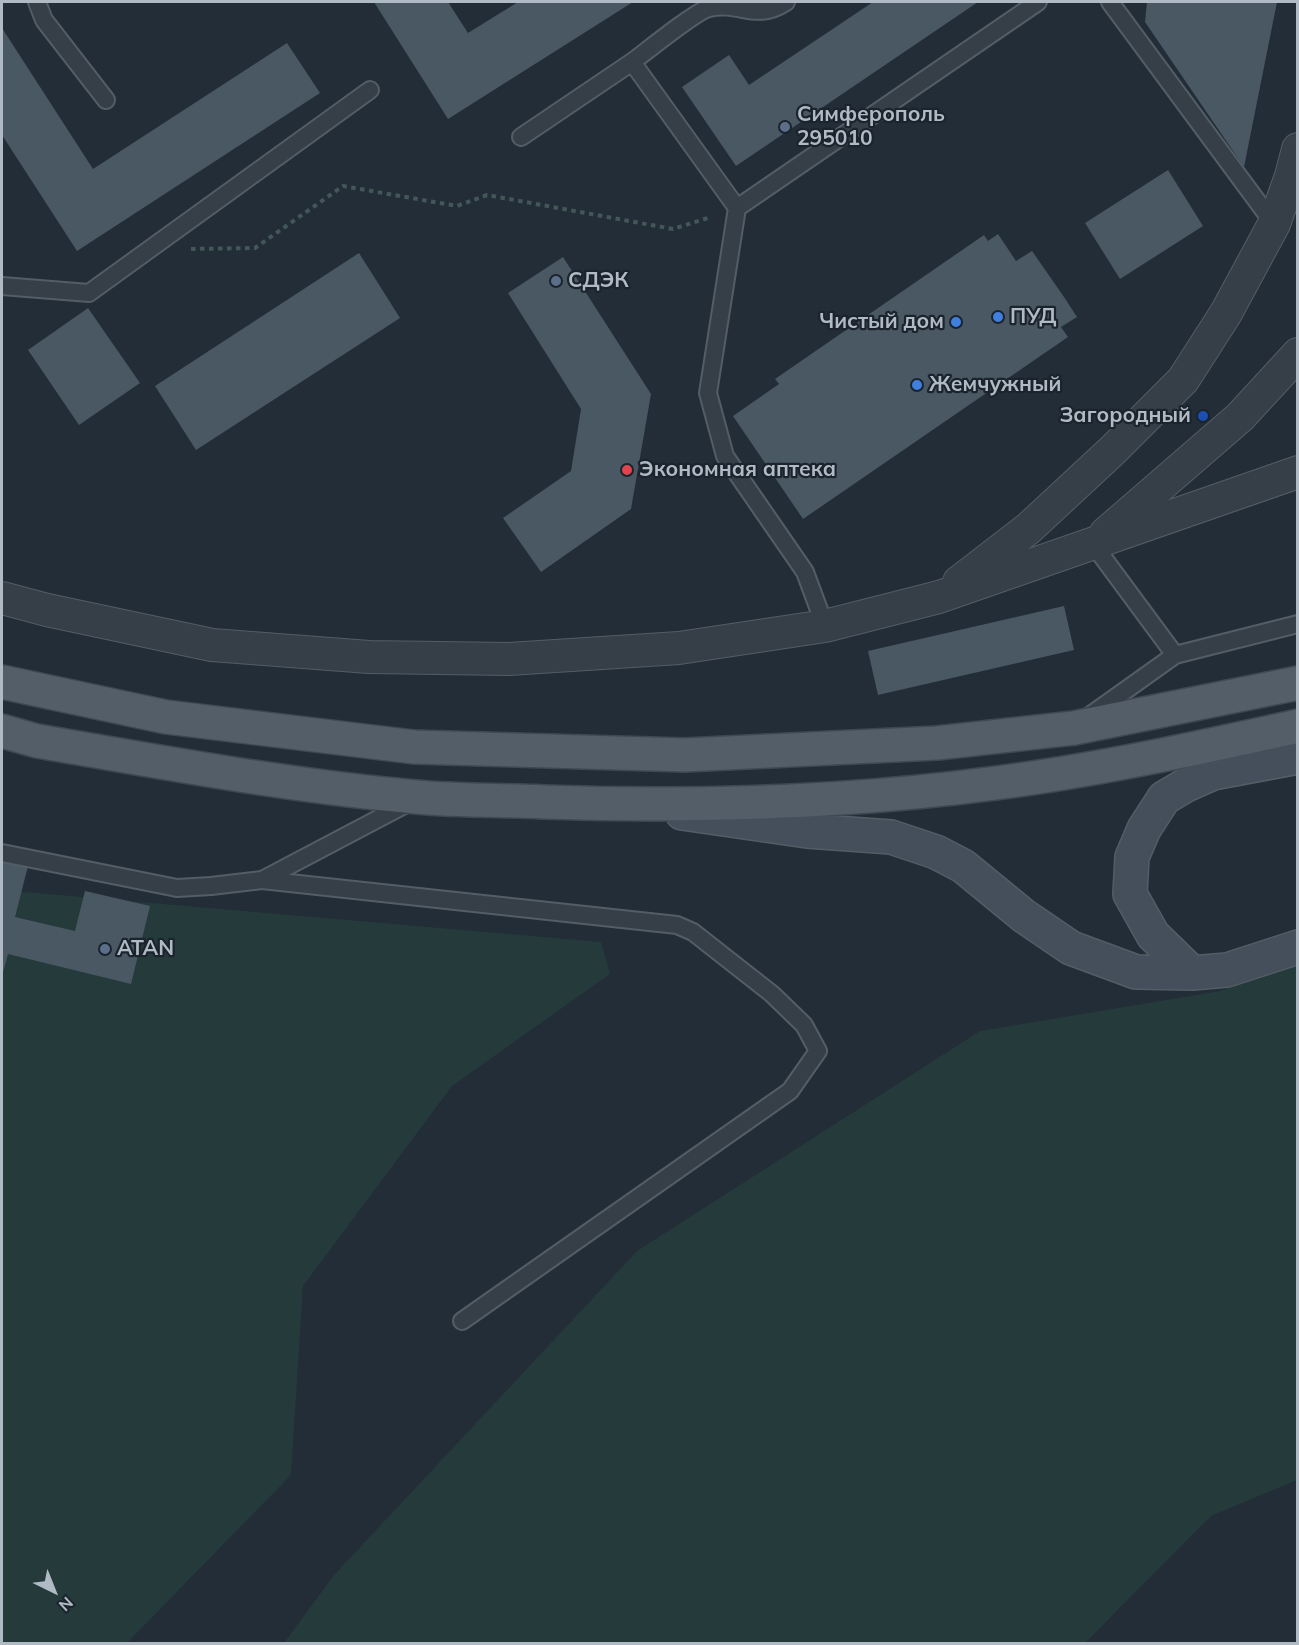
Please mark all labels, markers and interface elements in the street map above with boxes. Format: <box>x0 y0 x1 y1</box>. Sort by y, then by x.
place label: Симферополь 295010 <box>797 102 945 152</box>
marker: Симферополь 295010 <box>778 120 792 134</box>
place label: СДЭК <box>568 268 629 294</box>
marker: СДЭК <box>549 274 563 288</box>
place label: ПУД <box>1010 304 1056 330</box>
place label: Чистый дом <box>819 309 944 335</box>
marker: ПУД <box>991 310 1005 324</box>
marker: Чистый дом <box>949 315 963 329</box>
place label: Жемчужный <box>929 372 1061 398</box>
marker: Жемчужный <box>910 378 924 392</box>
place label: Загородный <box>1060 403 1191 429</box>
marker: Загородный <box>1196 409 1210 423</box>
place label: Экономная аптека <box>639 457 836 483</box>
marker: Экономная аптека <box>620 463 634 477</box>
place label: ATAN <box>117 936 174 962</box>
marker: ATAN <box>98 942 112 956</box>
north arrow <box>24 1561 84 1621</box>
text: N <box>55 1593 78 1616</box>

